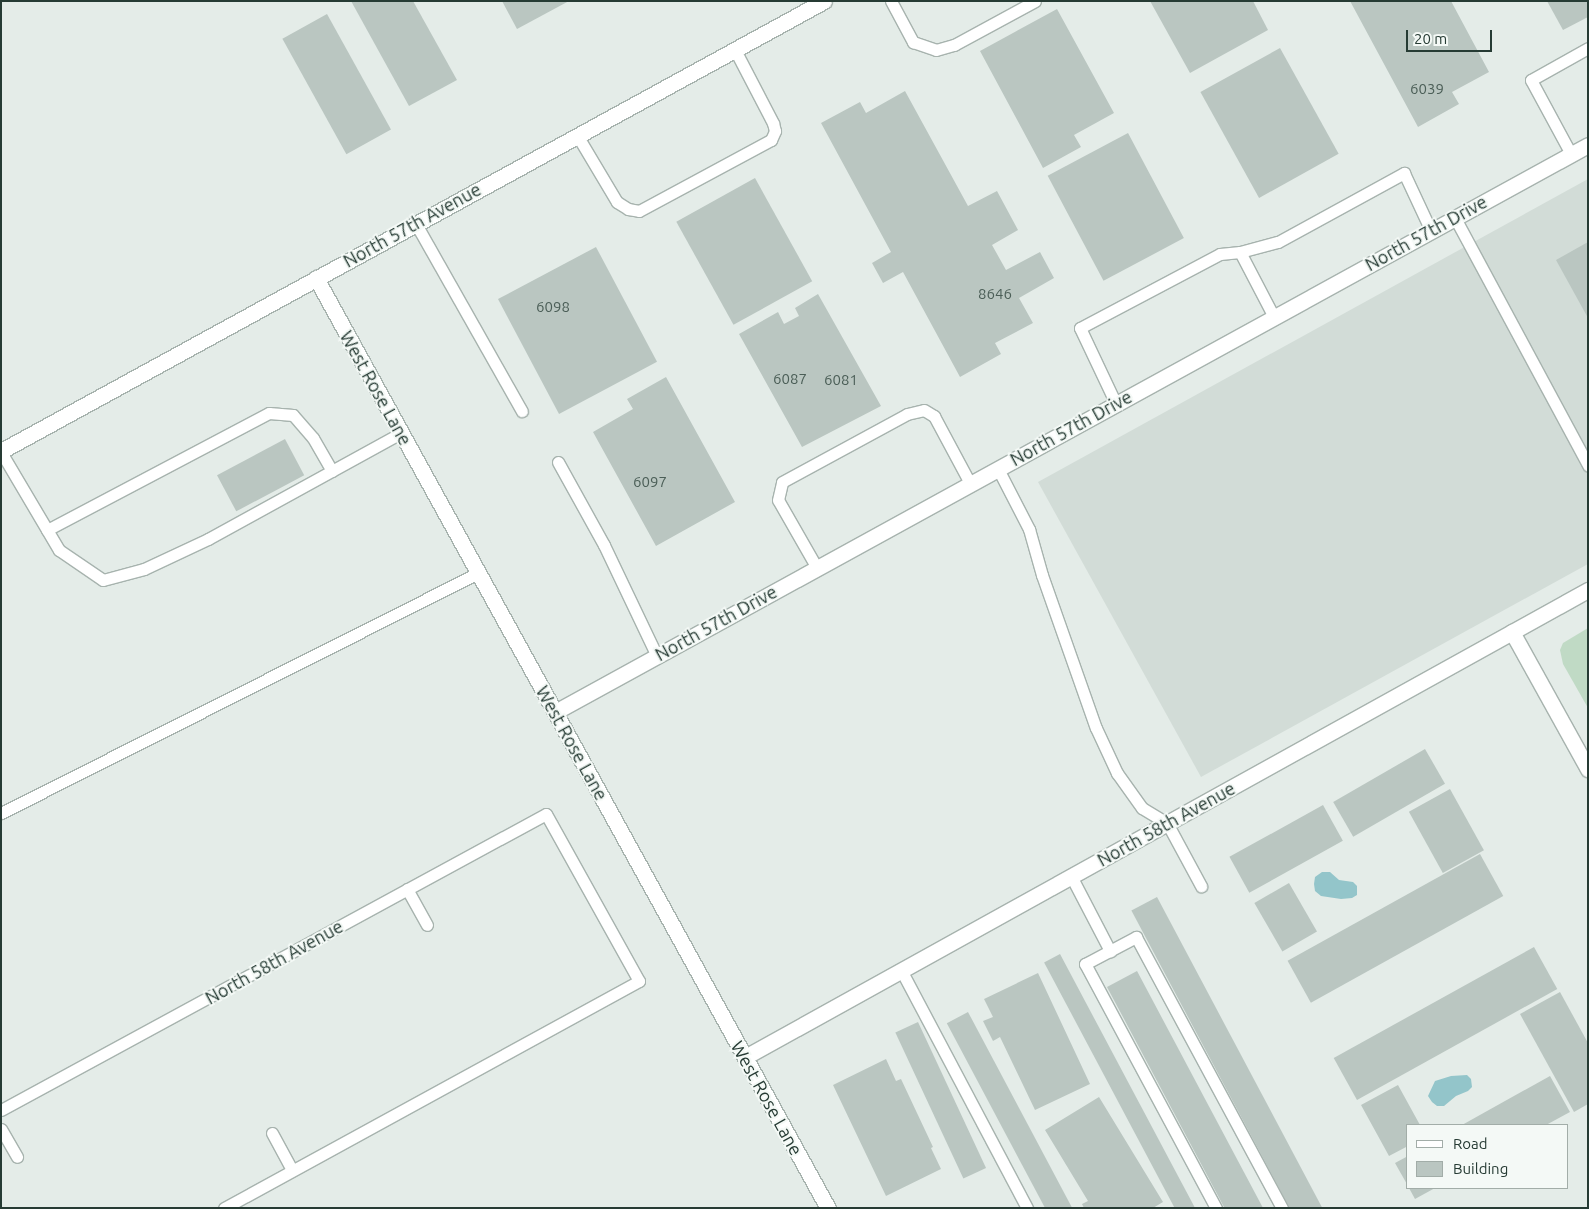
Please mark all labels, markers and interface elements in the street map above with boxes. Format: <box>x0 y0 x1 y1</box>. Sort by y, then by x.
scale bar <box>1409 20 1495 52</box>
text: 20 m <box>1414 30 1447 47</box>
house number: 6039 <box>1410 80 1444 98</box>
street label: North 57th Avenue <box>339 178 485 272</box>
street label: North 57th Drive <box>1361 191 1491 275</box>
house number: 8646 <box>978 285 1012 303</box>
house number: 6098 <box>536 298 570 316</box>
street label: West Rose Lane <box>336 327 416 449</box>
house number: 6087 <box>773 370 807 388</box>
house number: 6081 <box>824 371 858 389</box>
street label: North 57th Drive <box>1006 386 1136 470</box>
house number: 6097 <box>633 473 667 491</box>
street label: North 57th Drive <box>651 581 781 665</box>
street label: West Rose Lane <box>532 682 612 804</box>
street label: North 58th Avenue <box>1093 777 1239 871</box>
street label: North 58th Avenue <box>201 915 347 1009</box>
street label: West Rose Lane <box>727 1037 807 1159</box>
legend <box>1406 1124 1569 1189</box>
text: Road <box>1453 1135 1488 1152</box>
text: Building <box>1453 1160 1508 1177</box>

